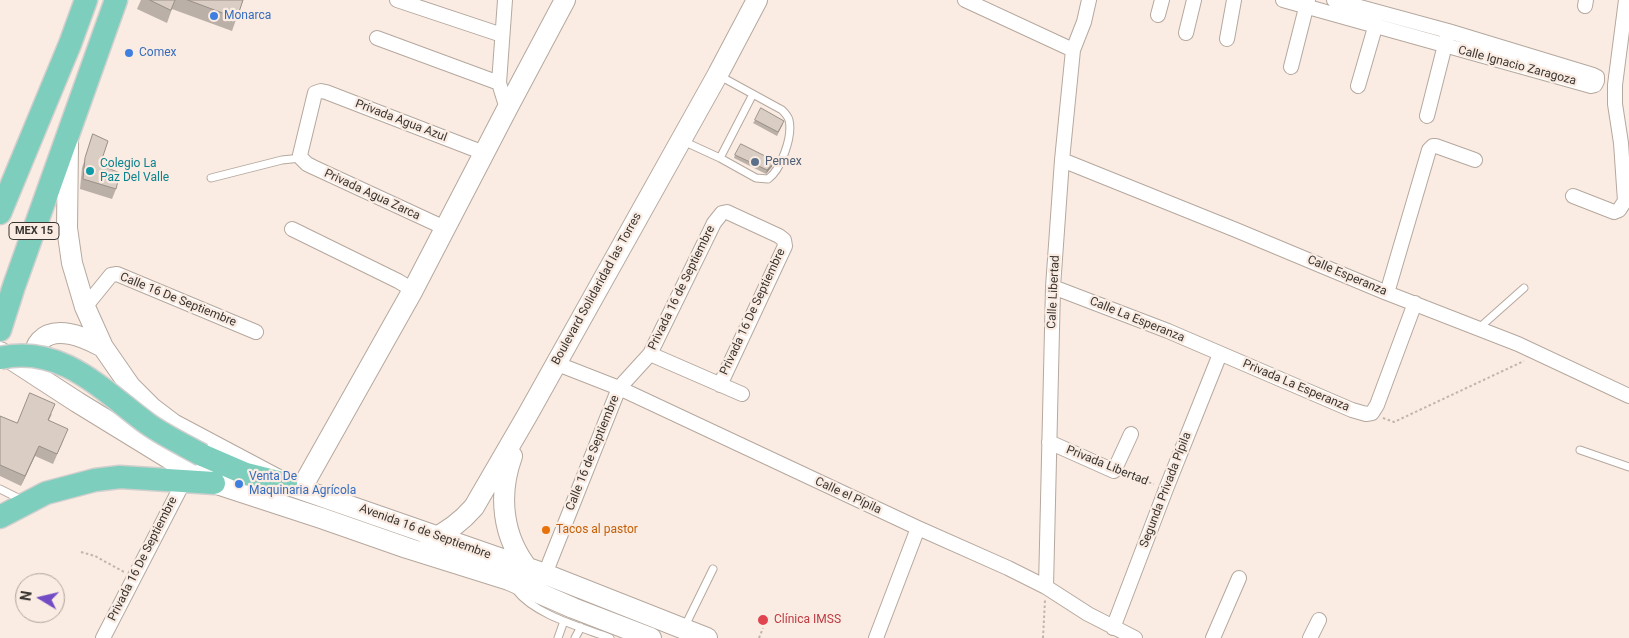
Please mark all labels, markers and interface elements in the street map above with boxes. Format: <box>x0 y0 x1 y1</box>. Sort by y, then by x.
place label: Monarca <box>224 9 271 23</box>
marker: Monarca <box>208 10 220 22</box>
street label: Calle Ignacio Zaragoza <box>1456 43 1578 89</box>
place label: Comex <box>139 46 176 60</box>
marker: Comex <box>123 47 135 59</box>
street label: Privada Agua Azul <box>353 97 449 145</box>
place label: Pemex <box>765 155 802 169</box>
marker: Pemex <box>749 156 761 168</box>
place label: Colegio La Paz Del Valle <box>100 157 169 185</box>
marker: Colegio La Paz Del Valle <box>84 165 96 177</box>
street label: Privada Agua Zarca <box>322 166 422 224</box>
street label: Boulevard Solidaridad las Torres <box>549 210 645 368</box>
road number: MEX 15 <box>9 222 59 240</box>
street label: Privada 16 de Septiembre <box>646 223 718 353</box>
street label: Privada 16 De Septiembre <box>717 247 789 377</box>
street label: Calle Esperanza <box>1305 253 1389 299</box>
street label: Calle Libertad <box>1045 255 1063 329</box>
street label: Calle 16 De Septiembre <box>118 270 238 330</box>
street label: Calle La Esperanza <box>1087 294 1187 346</box>
street label: Privada La Esperanza <box>1240 357 1352 415</box>
street label: Calle 16 de Septiembre <box>563 393 623 513</box>
street label: Segunda Privada Pípila <box>1137 430 1195 550</box>
street label: Privada Libertad <box>1064 443 1150 489</box>
place label: Venta De Maquinaria Agrícola <box>249 470 356 498</box>
street label: Calle el Pípila <box>813 474 883 518</box>
marker: Venta De Maquinaria Agrícola <box>233 478 245 490</box>
street label: Privada 16 De Septiembre <box>105 494 181 624</box>
street label: Avenida 16 de Septiembre <box>357 501 493 563</box>
place label: Tacos al pastor <box>556 523 638 537</box>
marker: Tacos al pastor <box>540 524 552 536</box>
north arrow <box>15 573 65 623</box>
text: N <box>17 590 35 602</box>
marker: Clínica IMSS <box>756 613 770 627</box>
place label: Clínica IMSS <box>774 613 841 627</box>

